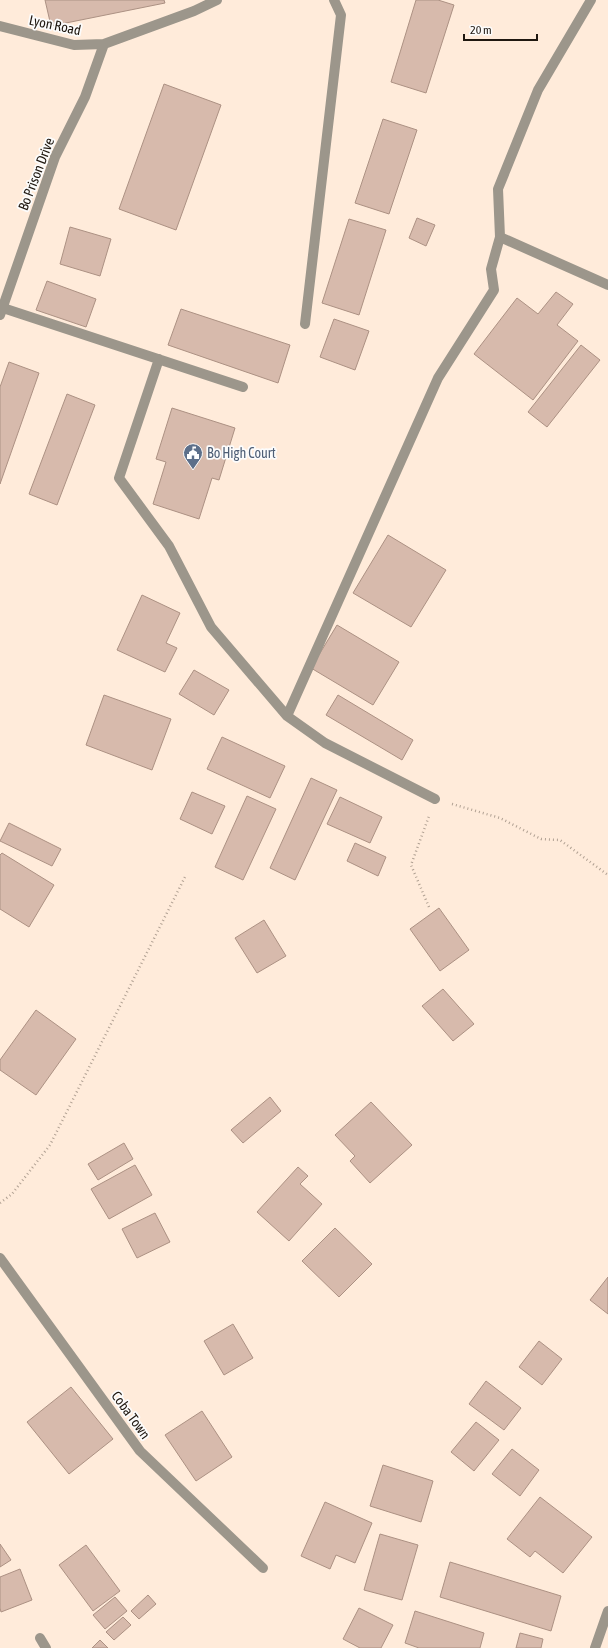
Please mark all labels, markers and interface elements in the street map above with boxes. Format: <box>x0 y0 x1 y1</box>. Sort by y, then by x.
street label: Lyon Road <box>28 12 82 38</box>
scale bar <box>464 16 537 42</box>
text: 20 m <box>470 23 492 37</box>
street label: Bo Prison Drive <box>15 135 57 213</box>
public building icon: Bo High Court <box>182 442 204 470</box>
place label: Bo High Court <box>207 445 276 461</box>
street label: Coba Town <box>108 1388 154 1442</box>

